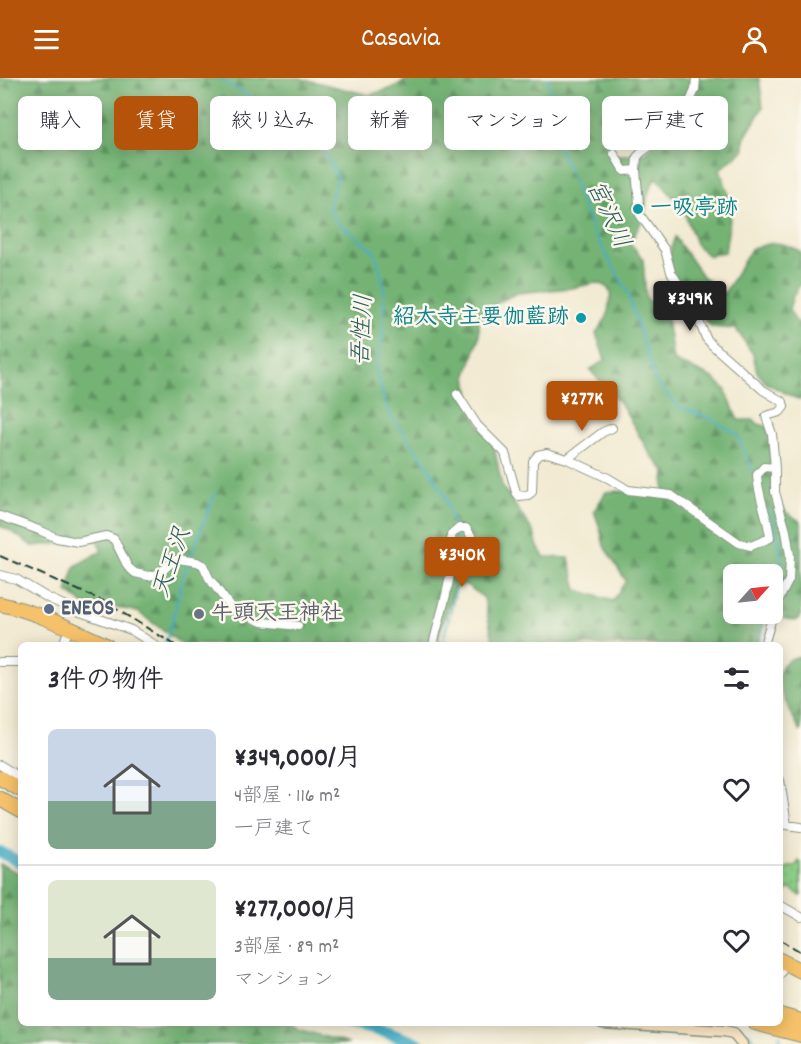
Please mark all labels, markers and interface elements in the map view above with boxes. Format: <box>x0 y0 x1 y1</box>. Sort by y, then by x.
text: Casavia <box>361 20 440 59</box>
icon: menu <box>30 23 63 56</box>
icon: person <box>738 23 771 56</box>
chip: 購入 <box>18 96 102 150</box>
chip: 賃貸 <box>114 96 198 150</box>
chip: 絞り込み <box>210 96 336 150</box>
chip: 新着 <box>348 96 432 150</box>
chip: マンション <box>444 96 590 150</box>
chip: 一戸建て <box>602 96 728 150</box>
water label: 宮沢川 <box>576 175 638 255</box>
place label: 一吸亭跡 <box>650 194 738 225</box>
marker: 一吸亭跡 <box>631 202 645 216</box>
pin: ¥349K <box>648 281 732 332</box>
text: ¥349K <box>667 286 713 314</box>
water label: 吾性川 <box>345 293 383 367</box>
place label: 紹太寺主要伽藍跡 <box>393 303 569 334</box>
marker: 紹太寺主要伽藍跡 <box>574 311 588 325</box>
pin: ¥277K <box>540 381 624 432</box>
text: ¥277K <box>561 386 603 414</box>
water label: 天王沢 <box>145 522 201 603</box>
pin: ¥340K <box>420 537 504 588</box>
text: ¥340K <box>439 542 486 570</box>
north arrow <box>723 564 783 624</box>
map controls <box>723 564 783 624</box>
place label: ENEOS <box>61 594 114 625</box>
place label: 牛頭天王神社 <box>211 599 343 630</box>
marker: ENEOS <box>42 602 56 616</box>
marker: 牛頭天王神社 <box>192 607 206 621</box>
icon: filters <box>720 662 753 695</box>
text: 3件の物件 <box>48 663 164 700</box>
text: ¥349,000/月 <box>234 741 362 778</box>
icon: home <box>96 753 168 825</box>
icon: heart <box>720 773 753 806</box>
text: 4部屋 · 116 m² <box>234 783 340 811</box>
text: 一戸建て <box>234 816 314 844</box>
text: ¥277,000/月 <box>234 892 359 929</box>
icon: home <box>96 904 168 976</box>
icon: heart <box>720 924 753 957</box>
text: 3部屋 · 89 m² <box>234 934 339 962</box>
text: マンション <box>234 967 333 995</box>

